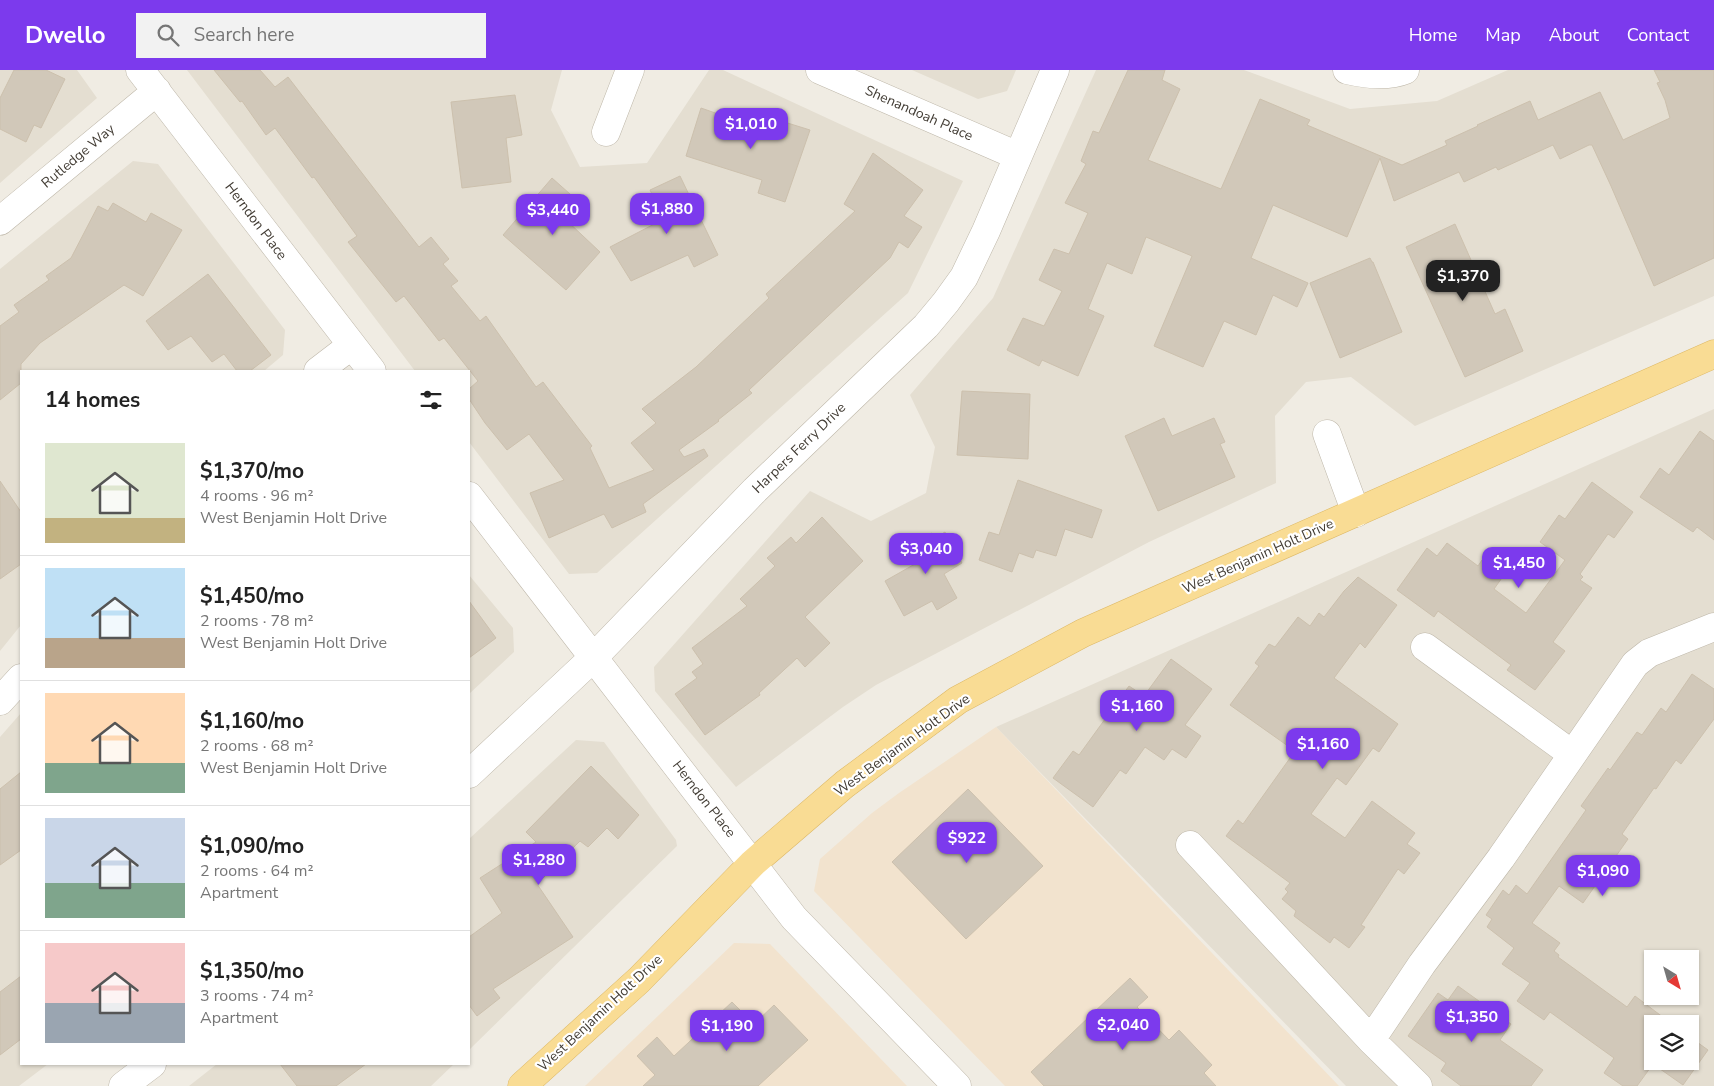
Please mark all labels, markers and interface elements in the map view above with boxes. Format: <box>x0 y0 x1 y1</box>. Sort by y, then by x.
search box <box>136 13 486 58</box>
text: Dwello <box>25 19 106 51</box>
icon: search <box>154 21 182 49</box>
text: Search here <box>194 22 294 48</box>
text: Home <box>1409 23 1457 47</box>
text: Map <box>1485 23 1521 47</box>
text: About <box>1549 23 1599 47</box>
text: Contact <box>1627 23 1689 47</box>
street label: Shenandoah Place <box>862 81 976 145</box>
pin: $1,010 <box>710 108 792 150</box>
text: $1,010 <box>725 113 777 135</box>
street label: Rutledge Way <box>37 119 119 192</box>
street label: Herndon Place <box>220 178 292 264</box>
pin: $1,880 <box>626 192 708 235</box>
pin: $3,440 <box>512 194 594 236</box>
text: $1,880 <box>641 198 693 220</box>
text: $3,440 <box>527 199 579 221</box>
pin: $1,370 <box>1422 260 1504 302</box>
text: $1,370 <box>1437 265 1489 287</box>
text: 14 homes <box>45 386 140 414</box>
icon: filters <box>417 386 445 414</box>
street label: Harpers Ferry Drive <box>748 398 850 498</box>
text: $1,370/mo <box>200 457 304 485</box>
icon: home <box>85 463 145 523</box>
text: 4 rooms · 96 m² <box>200 485 313 507</box>
text: West Benjamin Holt Drive <box>200 507 387 529</box>
street label: West Benjamin Holt Drive <box>1179 514 1337 598</box>
pin: $3,040 <box>885 532 967 575</box>
text: $3,040 <box>900 538 952 560</box>
pin: $1,450 <box>1478 546 1560 589</box>
text: $1,450 <box>1493 552 1545 574</box>
text: $1,450/mo <box>200 582 304 610</box>
icon: home <box>85 588 145 648</box>
text: 2 rooms · 78 m² <box>200 610 313 632</box>
text: West Benjamin Holt Drive <box>200 632 387 654</box>
street label: West Benjamin Holt Drive <box>830 689 974 801</box>
pin: $1,160 <box>1096 690 1178 732</box>
text: $1,160 <box>1111 695 1163 717</box>
text: $1,160/mo <box>200 707 304 735</box>
icon: home <box>85 713 145 773</box>
pin: $1,160 <box>1282 728 1364 770</box>
text: $1,160 <box>1297 733 1349 755</box>
text: 2 rooms · 68 m² <box>200 735 313 757</box>
text: West Benjamin Holt Drive <box>200 757 387 779</box>
street label: Herndon Place <box>668 757 740 841</box>
pin: $922 <box>937 822 997 864</box>
text: $922 <box>948 827 986 849</box>
text: $1,090/mo <box>200 832 304 860</box>
icon: home <box>85 838 145 898</box>
pin: $1,280 <box>498 844 580 886</box>
text: $1,280 <box>513 849 565 871</box>
pin: $1,090 <box>1562 854 1644 897</box>
text: 2 rooms · 64 m² <box>200 860 313 882</box>
text: $1,090 <box>1577 860 1629 882</box>
text: Apartment <box>200 882 278 904</box>
street label: West Benjamin Holt Drive <box>534 950 666 1076</box>
north arrow <box>1644 950 1699 1005</box>
map controls <box>1644 950 1699 1070</box>
text: $1,350/mo <box>200 957 304 985</box>
icon: home <box>85 963 145 1023</box>
text: 3 rooms · 74 m² <box>200 985 313 1007</box>
pin: $1,350 <box>1431 1000 1513 1043</box>
text: $1,350 <box>1446 1006 1498 1028</box>
text: Apartment <box>200 1007 278 1029</box>
pin: $2,040 <box>1082 1008 1164 1051</box>
pin: $1,190 <box>686 1010 768 1052</box>
text: $2,040 <box>1097 1014 1149 1036</box>
text: $1,190 <box>701 1015 753 1037</box>
button: layers <box>1644 1015 1699 1070</box>

